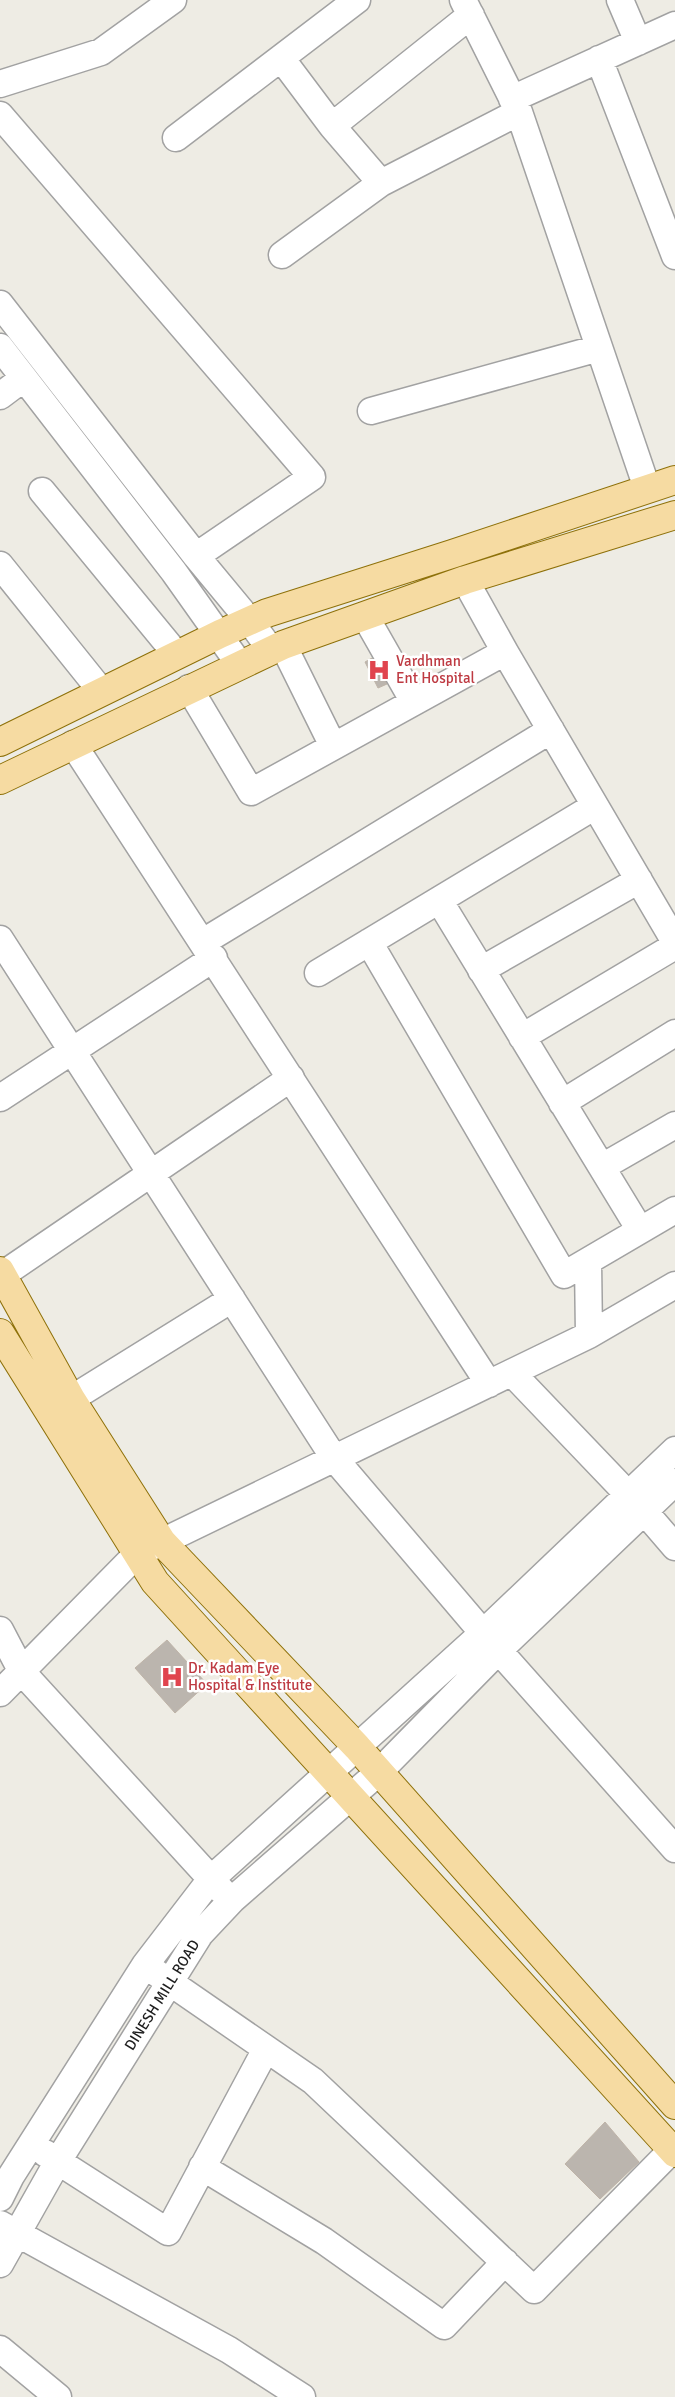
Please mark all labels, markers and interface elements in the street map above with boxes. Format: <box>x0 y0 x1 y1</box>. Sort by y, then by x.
place label: Vardhman Ent Hospital <box>396 652 475 687</box>
hospital icon: Vardhman Ent Hospital <box>366 657 392 683</box>
place label: Dr. Kadam Eye Hospital & Institute <box>188 1659 312 1694</box>
hospital icon: Dr. Kadam Eye Hospital & Institute <box>159 1664 185 1690</box>
street label: DINESH MILL ROAD <box>121 1936 203 2054</box>

